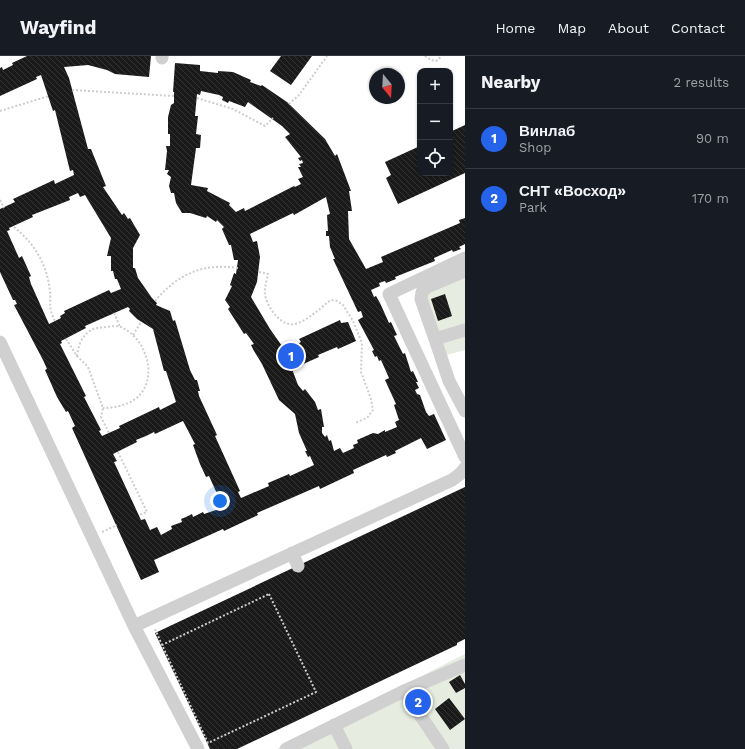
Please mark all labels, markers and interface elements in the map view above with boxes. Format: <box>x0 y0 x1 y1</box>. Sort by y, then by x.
text: Wayfind <box>20 16 96 39</box>
text: Home <box>495 20 535 36</box>
text: Map <box>557 20 586 36</box>
text: About <box>608 20 649 36</box>
text: Contact <box>671 20 725 36</box>
north arrow <box>369 68 405 104</box>
map controls <box>417 68 453 176</box>
button: + <box>417 68 453 104</box>
text: Nearby <box>481 72 540 92</box>
text: 2 results <box>674 75 729 90</box>
button: − <box>417 104 453 140</box>
text: Винлаб <box>519 122 575 140</box>
text: 1 <box>491 131 497 146</box>
text: 90 m <box>696 131 729 146</box>
button: locate <box>417 140 453 176</box>
text: Shop <box>519 140 551 155</box>
text: СНТ «Восход» <box>519 182 626 200</box>
text: 2 <box>490 191 498 206</box>
text: 170 m <box>692 191 729 206</box>
text: Park <box>519 200 547 215</box>
pin: 1 <box>278 341 304 371</box>
your location <box>210 491 230 511</box>
pin: 2 <box>405 687 431 717</box>

